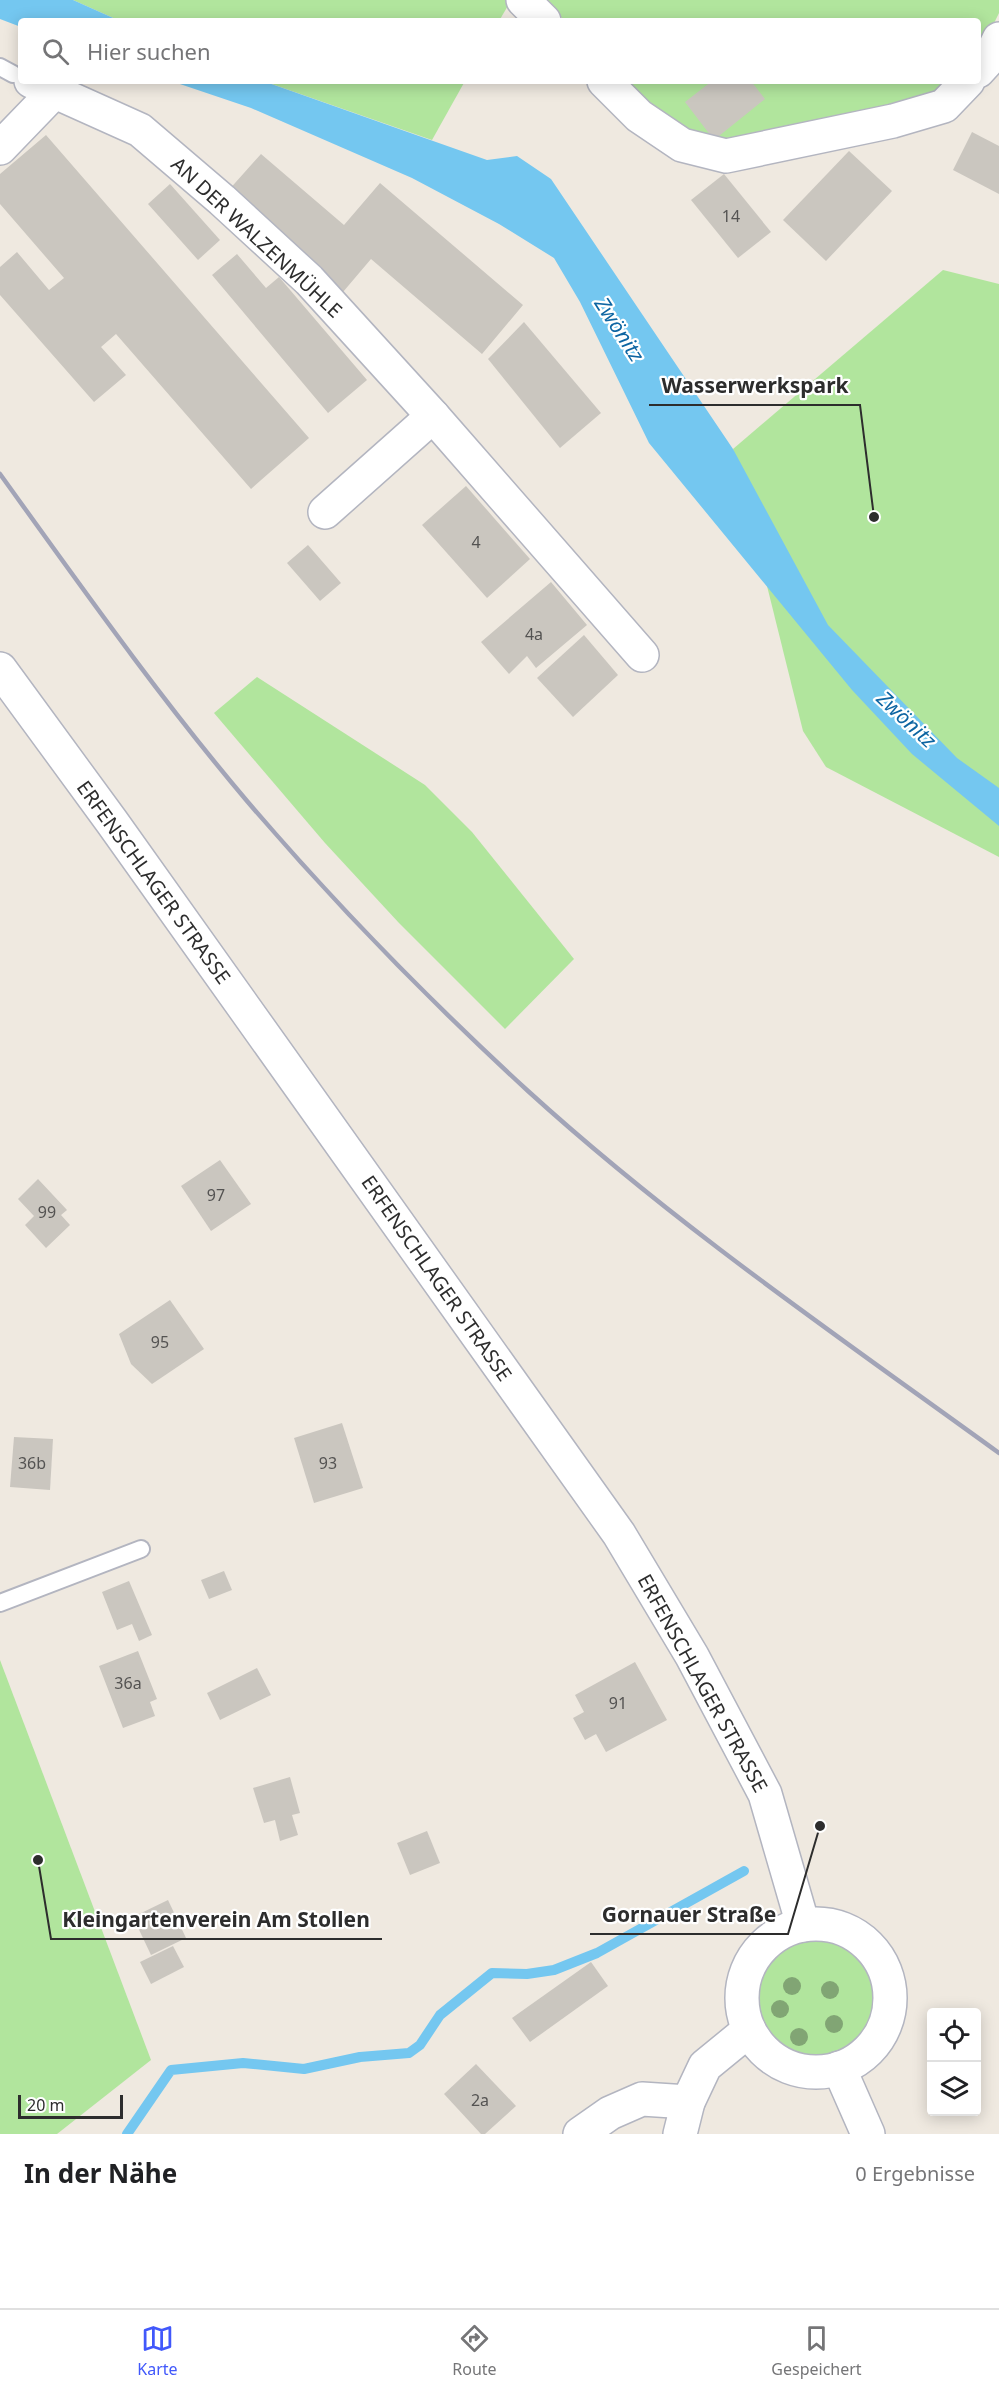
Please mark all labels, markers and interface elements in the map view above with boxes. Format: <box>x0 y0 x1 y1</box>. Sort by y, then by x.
search box <box>18 18 981 84</box>
icon: search <box>39 35 72 68</box>
text: Hier suchen <box>87 36 211 66</box>
street label: AN DER WALZENMÜHLE <box>166 151 348 323</box>
house number: 14 <box>722 205 740 227</box>
water label: Zwönitz <box>588 290 652 367</box>
callout: Wasserwerkspark <box>649 366 860 405</box>
text: Wasserwerkspark <box>661 371 850 399</box>
house number: 4 <box>471 531 481 553</box>
house number: 4a <box>525 623 543 645</box>
water label: Zwönitz <box>870 684 943 754</box>
street label: ERFENSCHLAGER STRASSE <box>71 775 237 989</box>
street label: ERFENSCHLAGER STRASSE <box>356 1170 518 1386</box>
house number: 97 <box>207 1184 225 1206</box>
house number: 99 <box>38 1201 56 1223</box>
house number: 95 <box>151 1331 169 1353</box>
house number: 36b <box>18 1452 46 1474</box>
house number: 93 <box>319 1452 337 1474</box>
street label: ERFENSCHLAGER STRASSE <box>632 1569 774 1797</box>
house number: 36a <box>114 1672 142 1694</box>
house number: 91 <box>609 1692 627 1714</box>
callout: Gornauer Straße <box>590 1895 788 1934</box>
callout: Kleingartenverein Am Stollen <box>51 1900 382 1939</box>
text: Gornauer Straße <box>602 1900 776 1928</box>
text: Kleingartenverein Am Stollen <box>62 1905 370 1933</box>
map controls <box>927 2008 981 2116</box>
button: locate <box>927 2008 981 2062</box>
button: layers <box>927 2062 981 2116</box>
house number: 2a <box>471 2089 489 2111</box>
scale bar <box>18 2092 123 2120</box>
text: 20 m <box>27 2094 64 2116</box>
text: In der Nähe <box>24 2155 177 2191</box>
text: 0 Ergebnisse <box>855 2160 975 2187</box>
tab: Karte <box>137 2322 178 2380</box>
tab: Route <box>452 2322 497 2380</box>
tab: Gespeichert <box>771 2322 862 2380</box>

